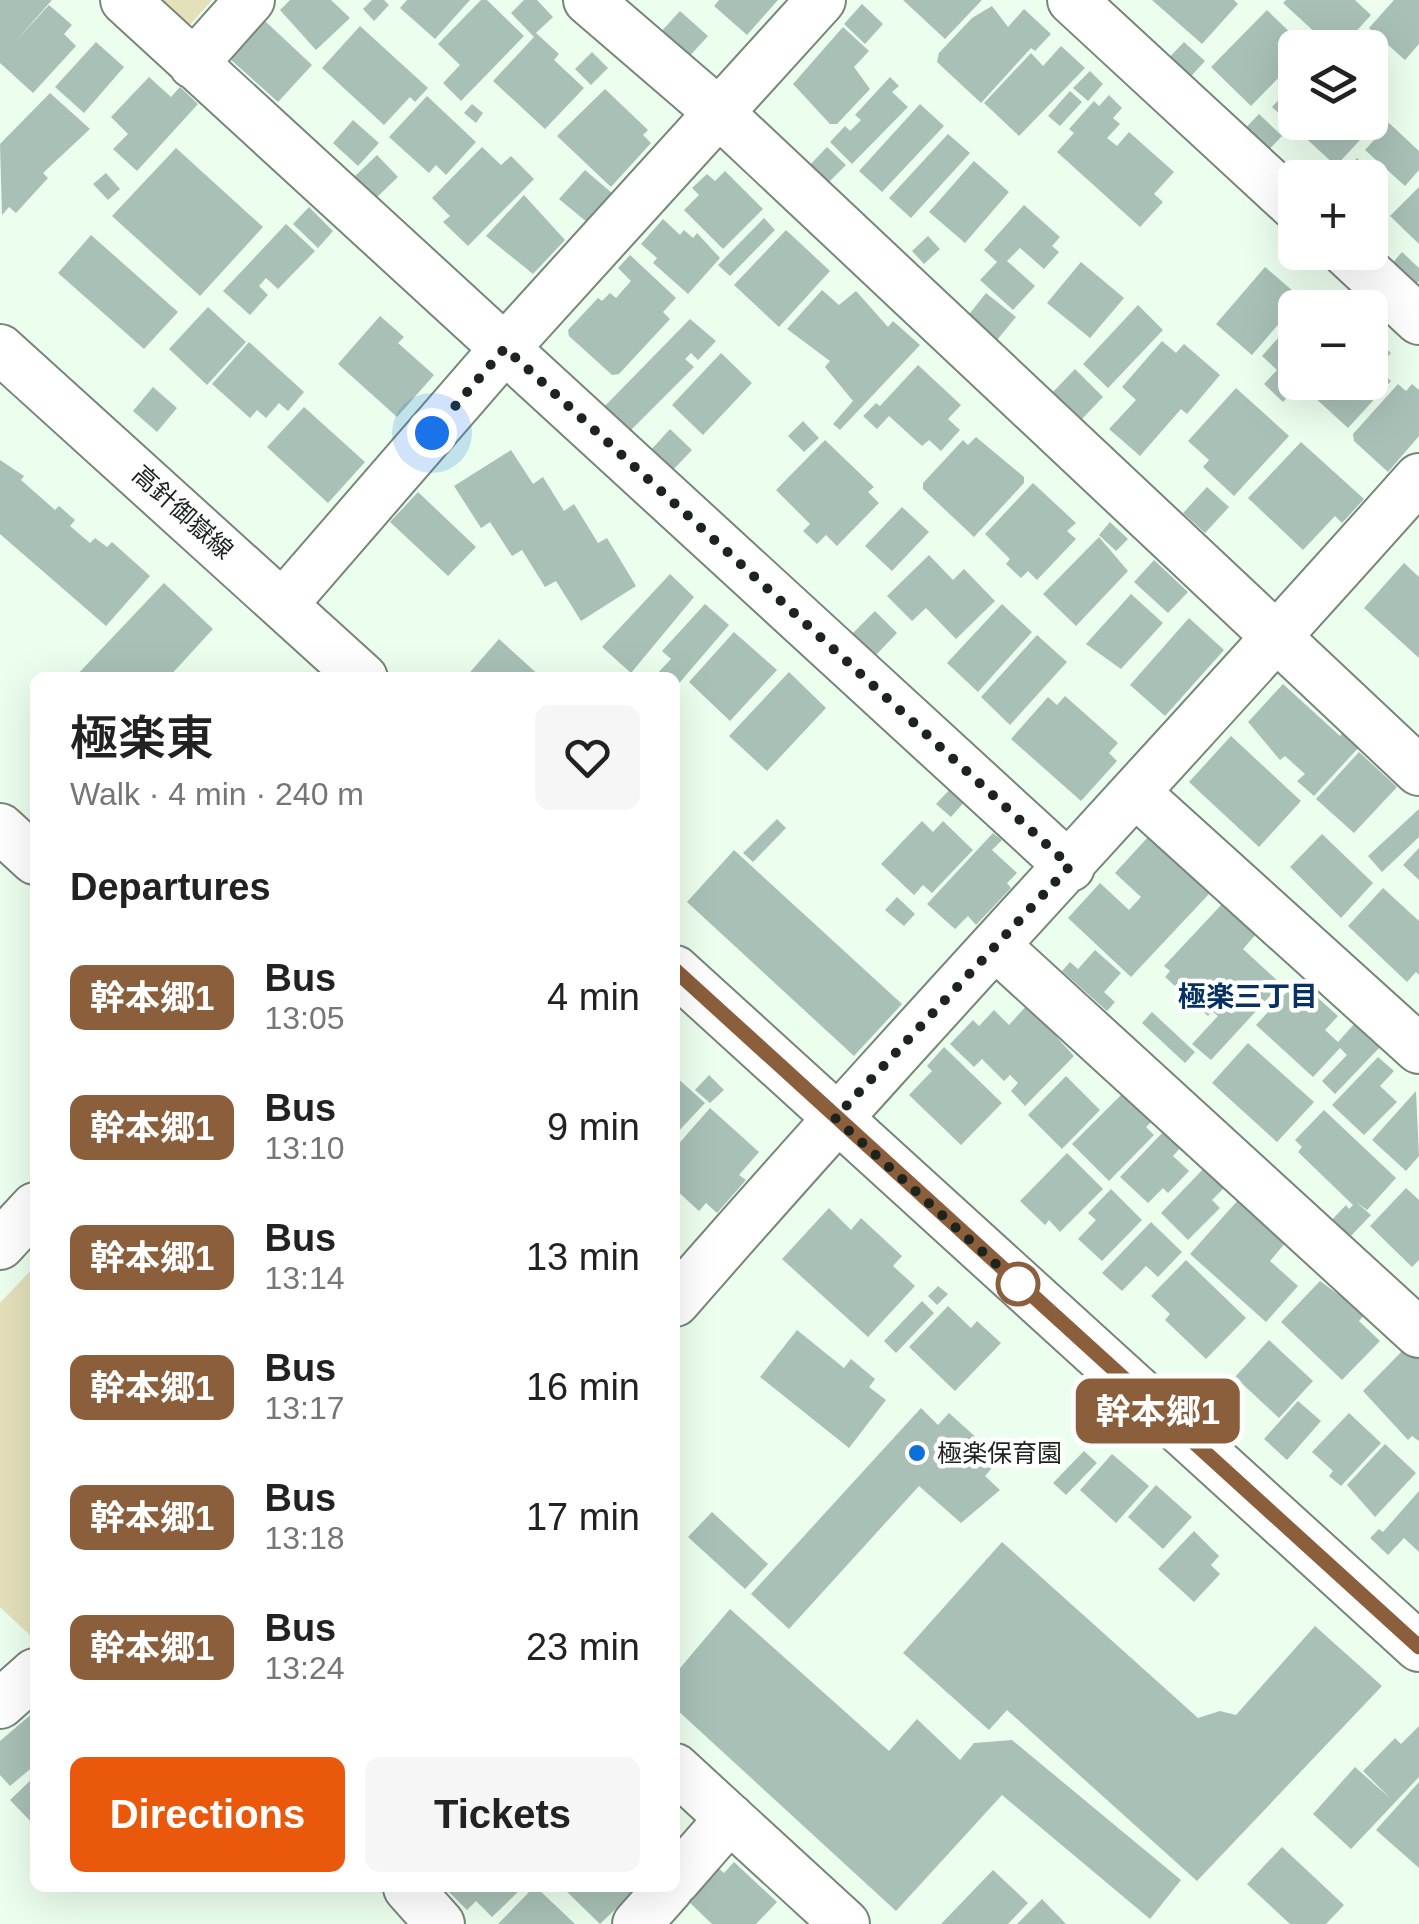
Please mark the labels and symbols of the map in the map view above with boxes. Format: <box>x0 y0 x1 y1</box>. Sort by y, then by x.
your location <box>407 408 457 458</box>
street label: 高針御嶽線 <box>127 460 239 564</box>
district label: 極楽三丁目 <box>1178 981 1318 1012</box>
unlabelled marker <box>997 1263 1039 1305</box>
line badge: 幹本郷1 <box>1088 1378 1228 1444</box>
place label: 極楽保育園 <box>937 1439 1062 1467</box>
marker: 極楽保育園 <box>906 1442 928 1464</box>

